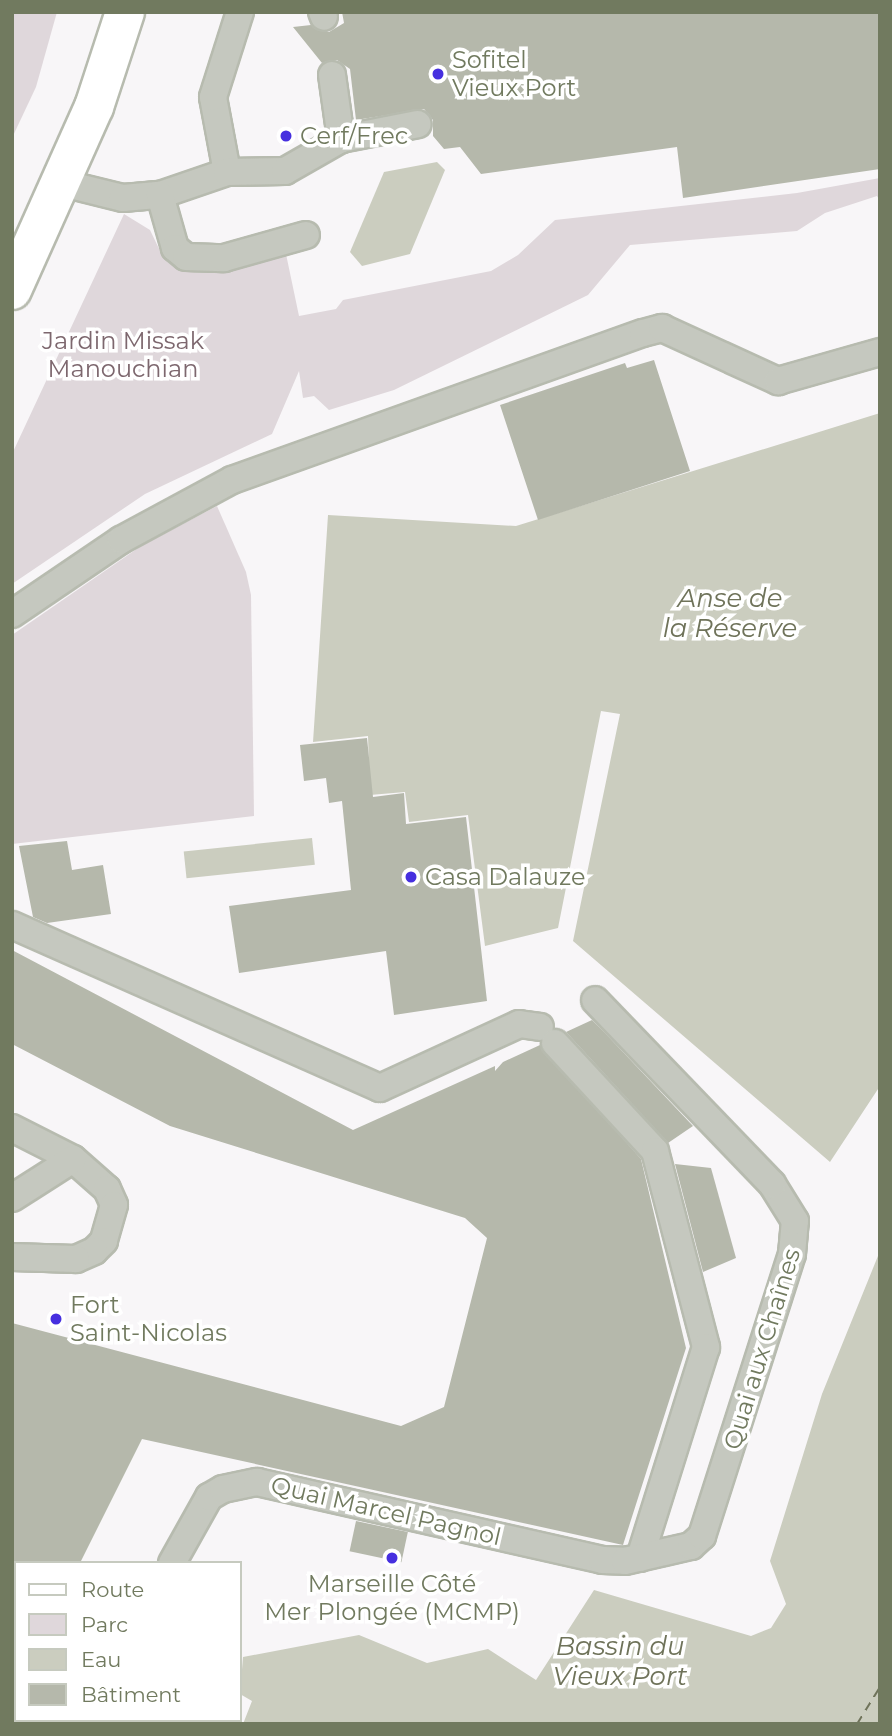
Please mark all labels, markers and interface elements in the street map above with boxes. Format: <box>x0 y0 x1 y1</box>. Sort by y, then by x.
place label: Sofitel Vieux Port <box>452 46 576 102</box>
marker: Sofitel Vieux Port <box>430 66 446 82</box>
place label: Cerf/Frec <box>300 122 408 150</box>
marker: Cerf/Frec <box>278 128 294 144</box>
park label: Jardin Missak Manouchian <box>42 327 204 383</box>
water label: Anse de la Réserve <box>663 583 797 644</box>
place label: Casa Dalauze <box>425 863 585 891</box>
marker: Casa Dalauze <box>403 869 419 885</box>
street label: Quai aux Chaînes <box>718 1245 806 1453</box>
place label: Fort Saint-Nicolas <box>70 1291 227 1347</box>
marker: Fort Saint-Nicolas <box>48 1311 64 1327</box>
street label: Quai Marcel Pagnol <box>268 1471 504 1551</box>
marker: Marseille Côté Mer Plongée (MCMP) <box>384 1550 400 1566</box>
legend <box>14 1561 242 1722</box>
place label: Marseille Côté Mer Plongée (MCMP) <box>264 1570 520 1626</box>
text: Route <box>81 1577 144 1602</box>
text: Parc <box>81 1612 128 1637</box>
water label: Bassin du Vieux Port <box>553 1631 687 1692</box>
text: Eau <box>81 1647 121 1672</box>
text: Bâtiment <box>81 1682 181 1707</box>

